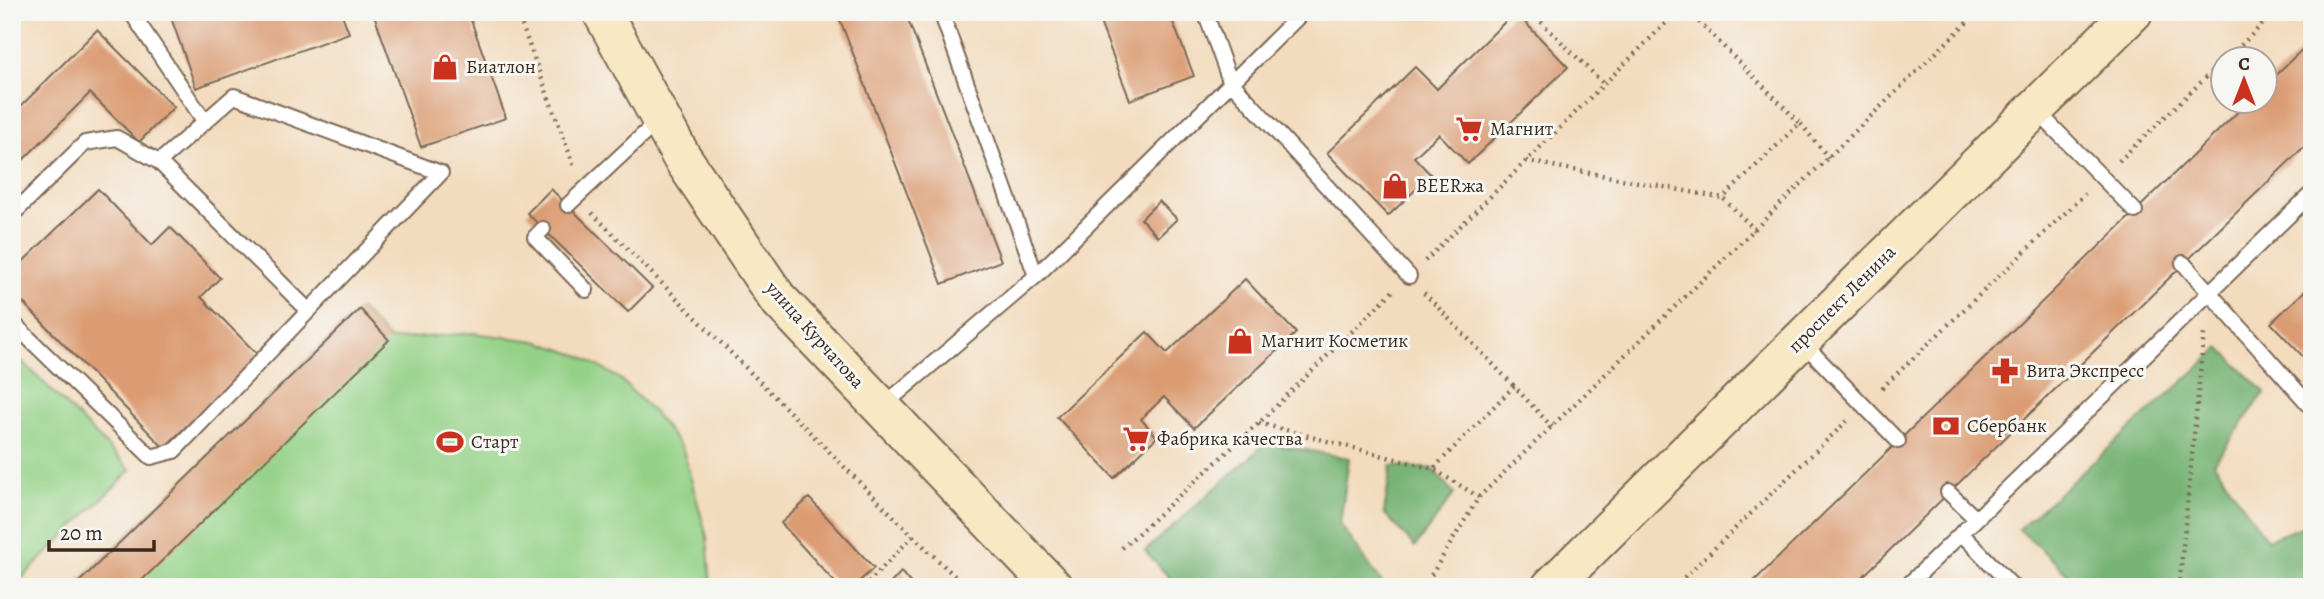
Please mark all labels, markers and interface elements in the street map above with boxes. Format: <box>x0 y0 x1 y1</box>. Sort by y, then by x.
north arrow <box>2208 46 2278 116</box>
text: С <box>2238 51 2250 77</box>
shop icon: Биатлон <box>430 52 460 82</box>
place label: Биатлон <box>466 54 536 80</box>
supermarket icon: Магнит <box>1454 114 1484 144</box>
place label: Магнит <box>1490 116 1554 142</box>
shop icon: BEERжа <box>1380 171 1410 201</box>
place label: BEERжа <box>1416 173 1484 199</box>
street label: проспект Ленина <box>1782 239 1902 359</box>
street label: улица Курчатова <box>759 275 870 394</box>
shop icon: Магнит Косметик <box>1225 326 1255 356</box>
place label: Магнит Косметик <box>1261 328 1408 354</box>
pharmacy icon: Вита Экспресс <box>1990 356 2020 386</box>
place label: Вита Экспресс <box>2026 358 2144 384</box>
bank icon: Сбербанк <box>1931 411 1961 441</box>
place label: Сбербанк <box>1967 413 2047 439</box>
supermarket icon: Фабрика качества <box>1121 424 1151 454</box>
place label: Фабрика качества <box>1157 426 1303 452</box>
sports icon: Старт <box>435 427 465 457</box>
place label: Старт <box>471 429 519 455</box>
scale bar <box>49 508 154 552</box>
text: 20 m <box>60 519 103 547</box>

